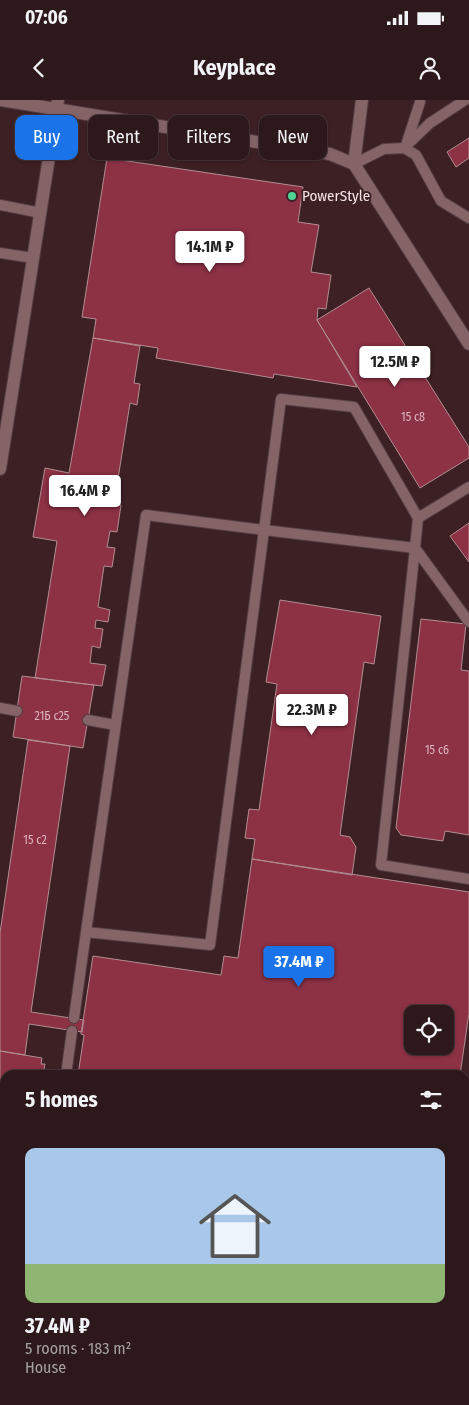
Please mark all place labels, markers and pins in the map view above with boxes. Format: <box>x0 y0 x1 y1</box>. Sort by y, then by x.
place label: PowerStyle <box>302 187 370 205</box>
marker: PowerStyle <box>286 190 298 202</box>
pin: 14.1M ₽ <box>164 230 256 273</box>
pin: 12.5M ₽ <box>349 346 441 388</box>
pin: 16.4M ₽ <box>39 474 131 517</box>
pin: 22.3M ₽ <box>266 694 358 736</box>
pin: 37.4M ₽ <box>253 946 345 988</box>

